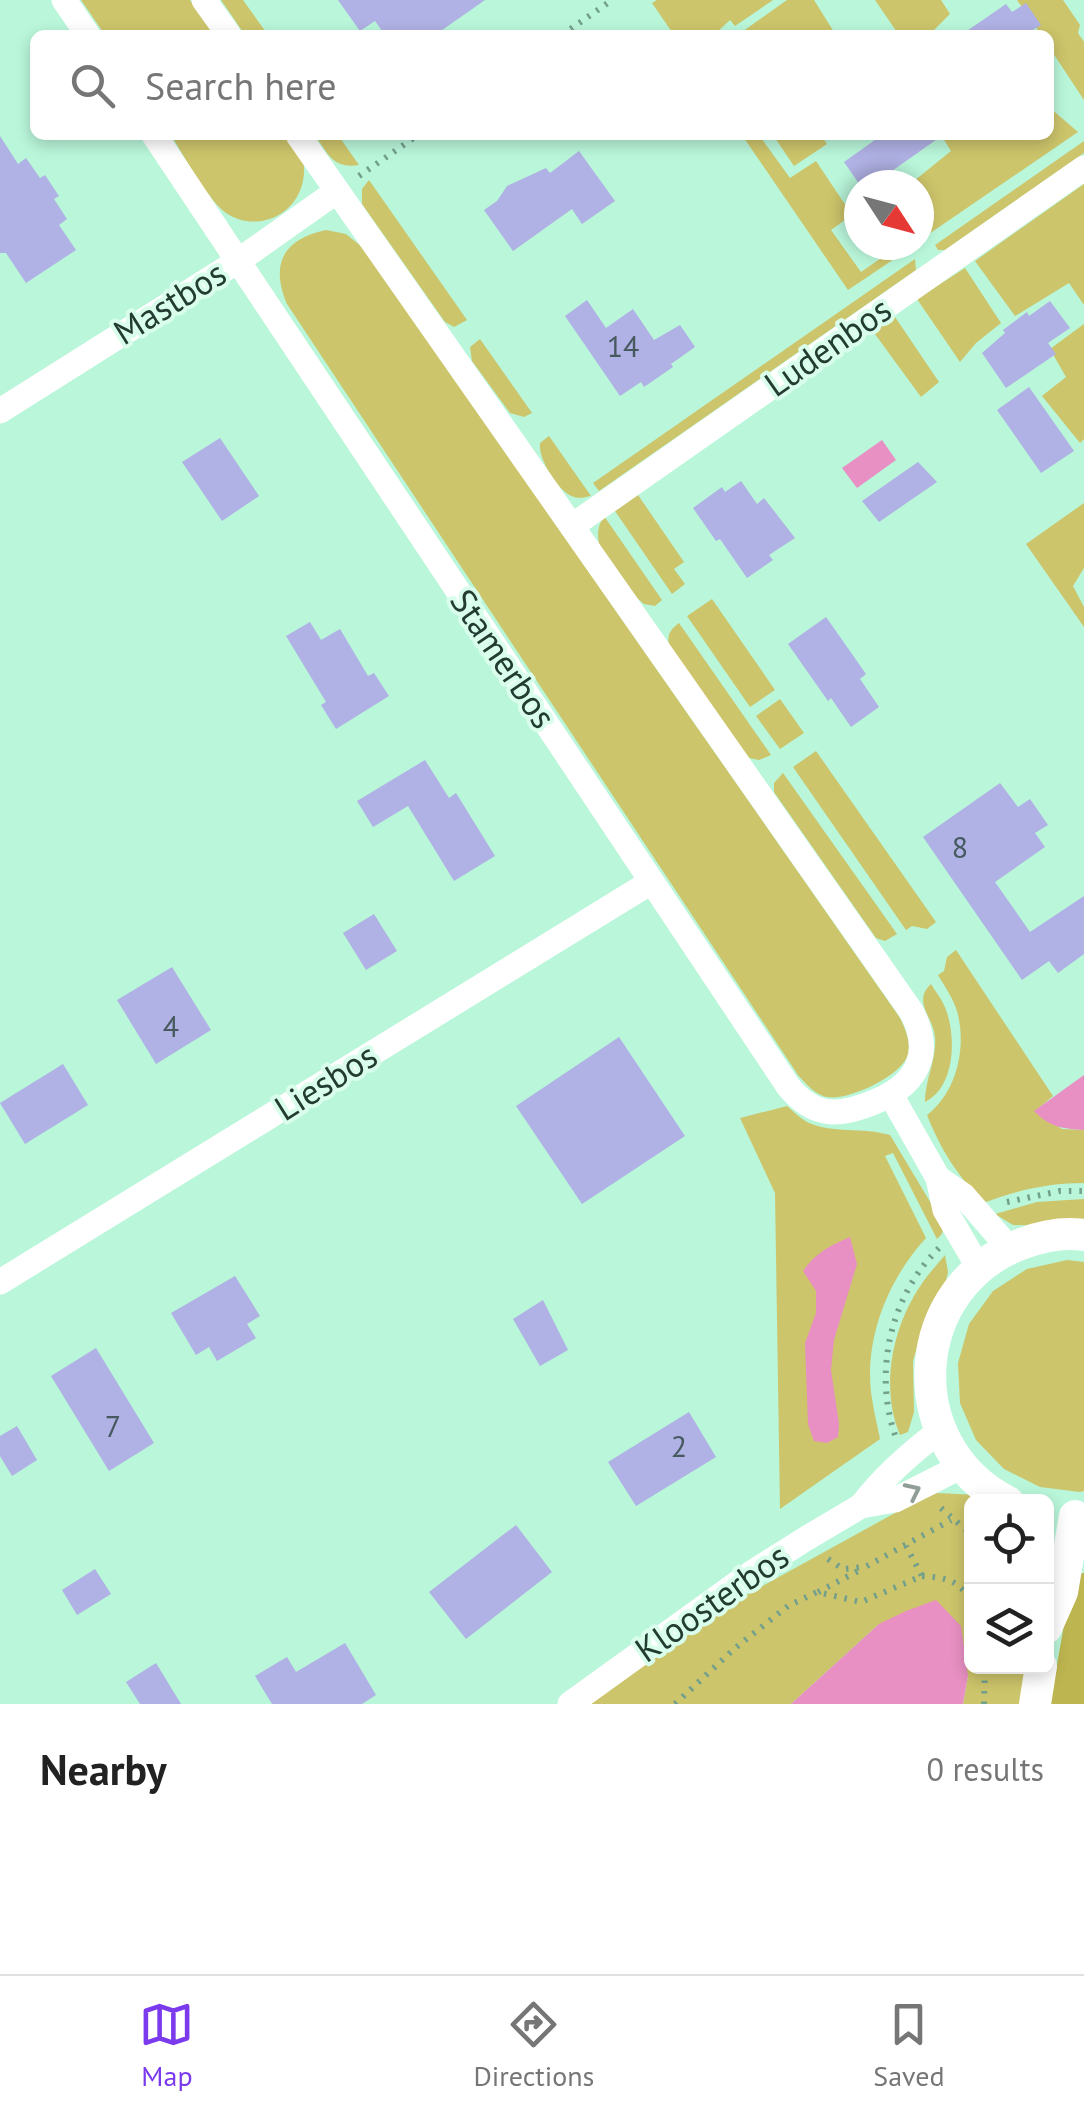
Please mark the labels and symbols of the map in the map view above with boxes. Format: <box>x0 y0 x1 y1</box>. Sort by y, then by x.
north arrow <box>844 170 934 260</box>
street label: Mastbos <box>105 250 234 355</box>
street label: Ludenbos <box>755 286 900 406</box>
house number: 14 <box>607 326 639 365</box>
street label: Stamerbos <box>440 580 567 737</box>
house number: 8 <box>952 827 968 866</box>
house number: 4 <box>163 1006 179 1045</box>
street label: Liesbos <box>266 1032 385 1130</box>
house number: 7 <box>105 1406 121 1445</box>
house number: 2 <box>671 1426 687 1465</box>
one-way arrow <box>903 1484 921 1504</box>
street label: Kloosterbos <box>626 1532 797 1672</box>

